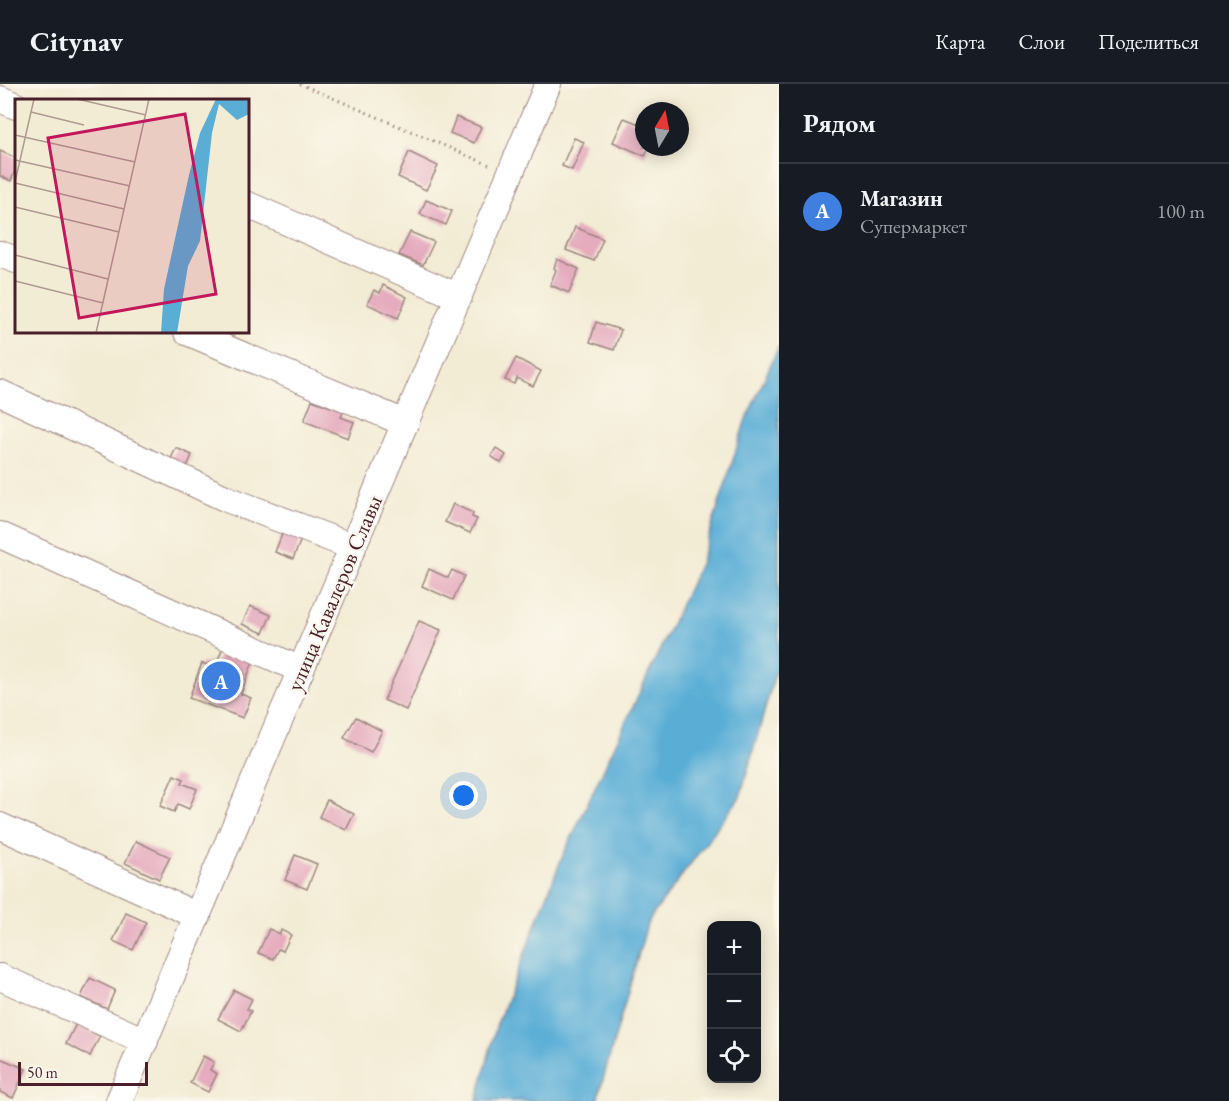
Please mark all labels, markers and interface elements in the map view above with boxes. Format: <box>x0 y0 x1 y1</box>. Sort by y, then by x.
text: Citynav <box>30 23 123 59</box>
text: Карта <box>935 28 985 55</box>
text: Слои <box>1018 28 1065 55</box>
text: Поделиться <box>1098 28 1199 55</box>
inset map <box>15 99 249 333</box>
north arrow <box>635 102 689 156</box>
text: Рядом <box>803 106 876 140</box>
text: Магазин <box>860 184 943 213</box>
text: A <box>815 198 830 224</box>
text: 100 m <box>1157 198 1205 224</box>
text: Супермаркет <box>860 213 967 239</box>
street label: улица Кавалеров Славы <box>280 491 389 696</box>
pin: A <box>202 658 240 704</box>
your location <box>449 781 478 810</box>
map controls <box>707 921 761 1083</box>
button: + <box>707 921 761 975</box>
button: − <box>707 975 761 1029</box>
button: locate <box>707 1029 761 1083</box>
scale bar <box>18 1059 148 1086</box>
text: 50 m <box>27 1062 58 1083</box>

